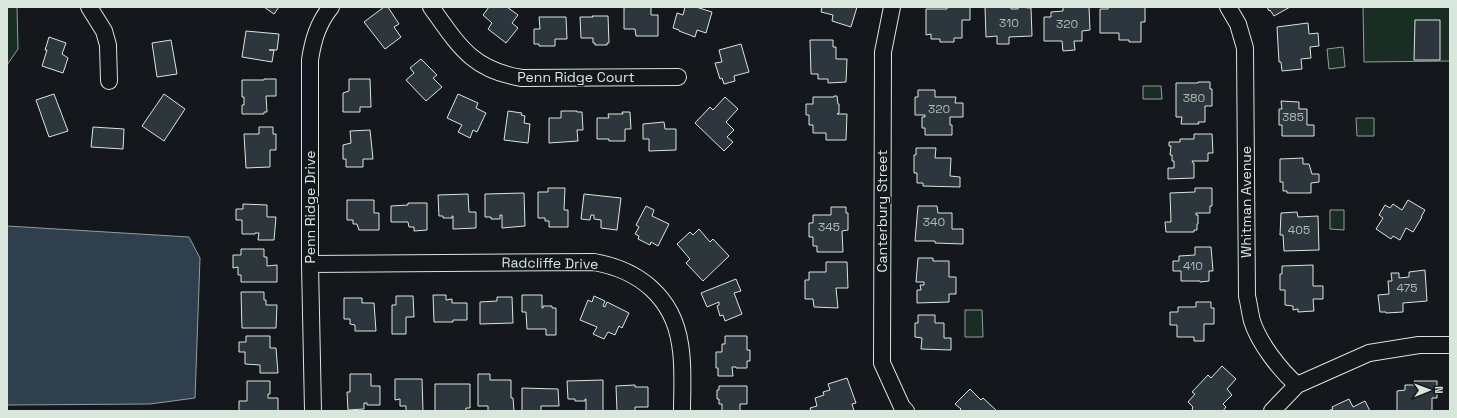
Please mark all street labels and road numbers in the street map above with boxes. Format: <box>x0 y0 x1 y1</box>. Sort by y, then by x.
street label: Penn Ridge Court <box>517 68 635 86</box>
street label: Whitman Avenue <box>1237 146 1255 258</box>
street label: Canterbury Street <box>873 150 891 273</box>
street label: Penn Ridge Drive <box>301 151 319 263</box>
street label: Radcliffe Drive <box>501 253 599 273</box>

